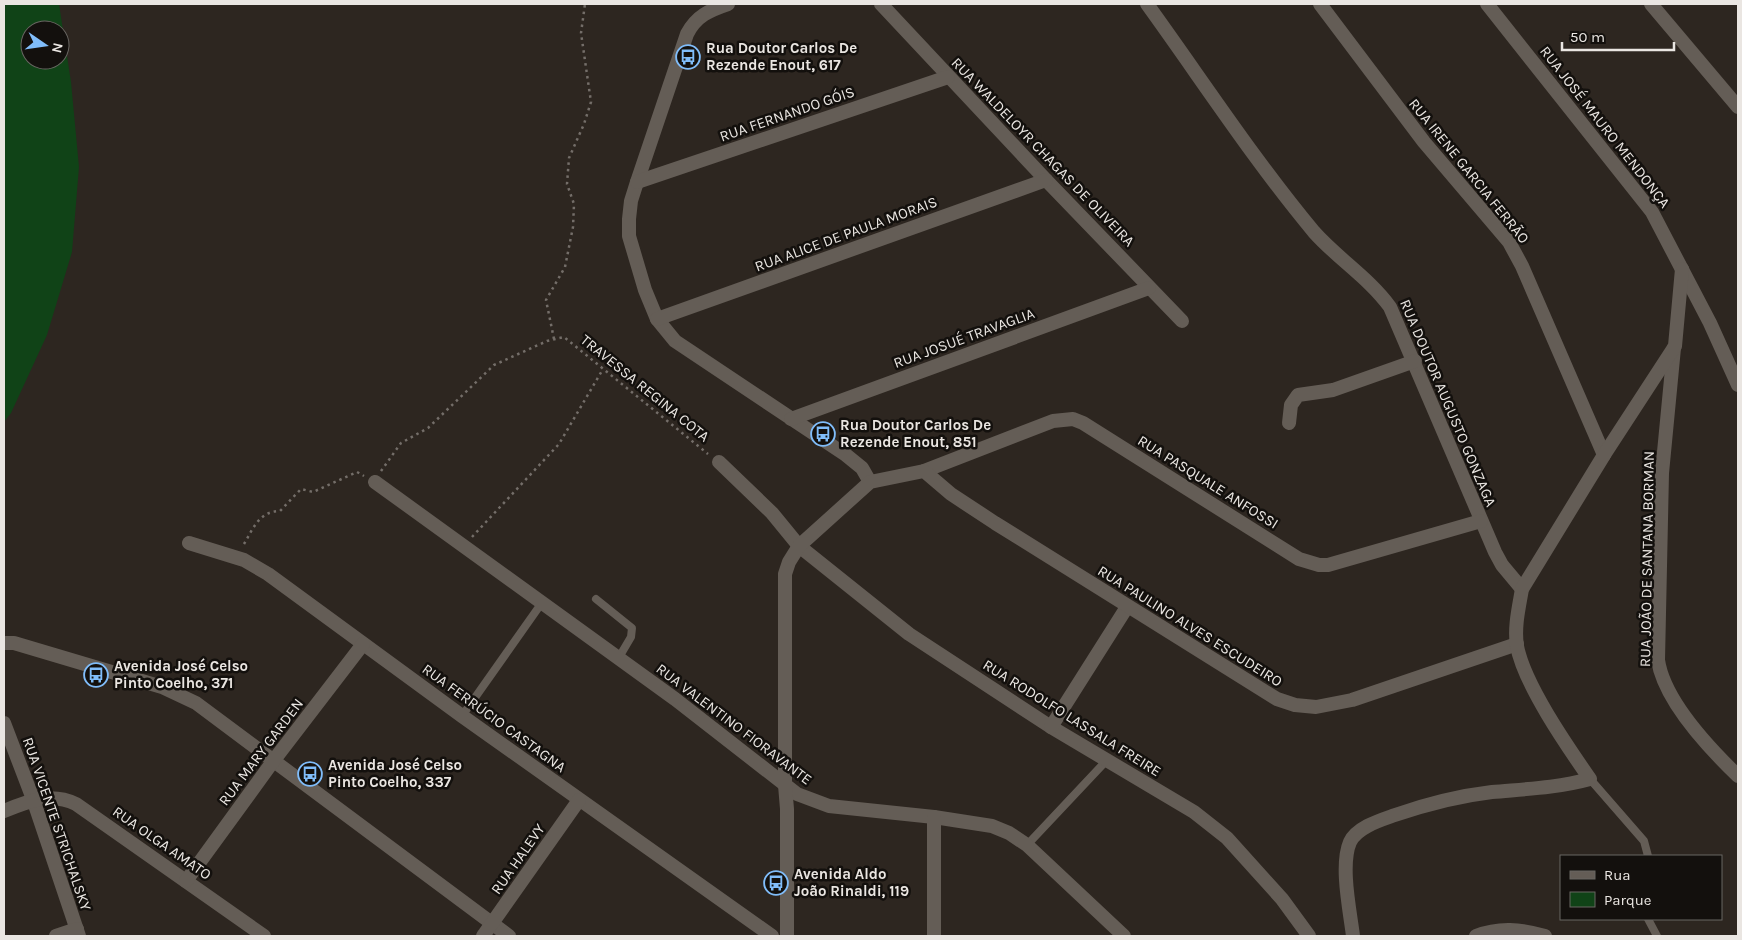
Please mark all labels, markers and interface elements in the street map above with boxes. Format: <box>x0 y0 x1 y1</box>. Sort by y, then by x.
north arrow <box>20 20 70 70</box>
scale bar <box>1562 20 1674 52</box>
text: 50 m <box>1570 28 1605 46</box>
place label: Rua Doutor Carlos De Rezende Enout, 617 <box>706 39 857 74</box>
text: N <box>48 41 67 55</box>
street label: RUA JOSÉ MAURO MENDONÇA <box>1536 42 1674 212</box>
bus stop icon: Rua Doutor Carlos De Rezende Enout, 617 <box>675 44 701 70</box>
street label: RUA WALDELOYR CHAGAS DE OLIVEIRA <box>948 54 1139 251</box>
street label: RUA FERNANDO GÓIS <box>717 82 857 146</box>
street label: RUA IRENE GARCIA FERRÃO <box>1405 95 1533 247</box>
street label: RUA ALICE DE PAULA MORAIS <box>752 193 940 275</box>
street label: RUA DOUTOR AUGUSTO GONZAGA <box>1396 297 1500 510</box>
street label: RUA JOSUÉ TRAVAGLIA <box>891 304 1037 372</box>
street label: TRAVESSA REGINA COTA <box>577 331 713 446</box>
place label: Rua Doutor Carlos De Rezende Enout, 851 <box>840 416 991 451</box>
bus stop icon: Rua Doutor Carlos De Rezende Enout, 851 <box>810 421 836 447</box>
street label: RUA PASQUALE ANFOSSI <box>1134 431 1282 533</box>
street label: RUA JOÃO DE SANTANA BORMAN <box>1636 451 1658 667</box>
street label: RUA PAULINO ALVES ESCUDEIRO <box>1094 562 1286 690</box>
street label: RUA RODOLFO LASSALA FREIRE <box>980 656 1164 780</box>
place label: Avenida José Celso Pinto Coelho, 371 <box>114 657 248 692</box>
street label: RUA VALENTINO FIORAVANTE <box>652 659 816 789</box>
street label: RUA FERRÚCIO CASTAGNA <box>419 660 570 776</box>
bus stop icon: Avenida José Celso Pinto Coelho, 371 <box>83 662 109 688</box>
street label: RUA MARY GARDEN <box>215 695 307 809</box>
street label: RUA VICENTE STRICHALSKY <box>19 735 95 914</box>
place label: Avenida José Celso Pinto Coelho, 337 <box>328 756 462 791</box>
bus stop icon: Avenida José Celso Pinto Coelho, 337 <box>297 761 323 787</box>
street label: RUA OLGA AMATO <box>109 802 215 884</box>
street label: RUA HALEVY <box>487 820 549 898</box>
legend <box>1560 855 1722 920</box>
place label: Avenida Aldo João Rinaldi, 119 <box>794 865 909 900</box>
text: Rua <box>1604 866 1631 884</box>
bus stop icon: Avenida Aldo João Rinaldi, 119 <box>763 870 789 896</box>
text: Parque <box>1604 891 1652 909</box>

